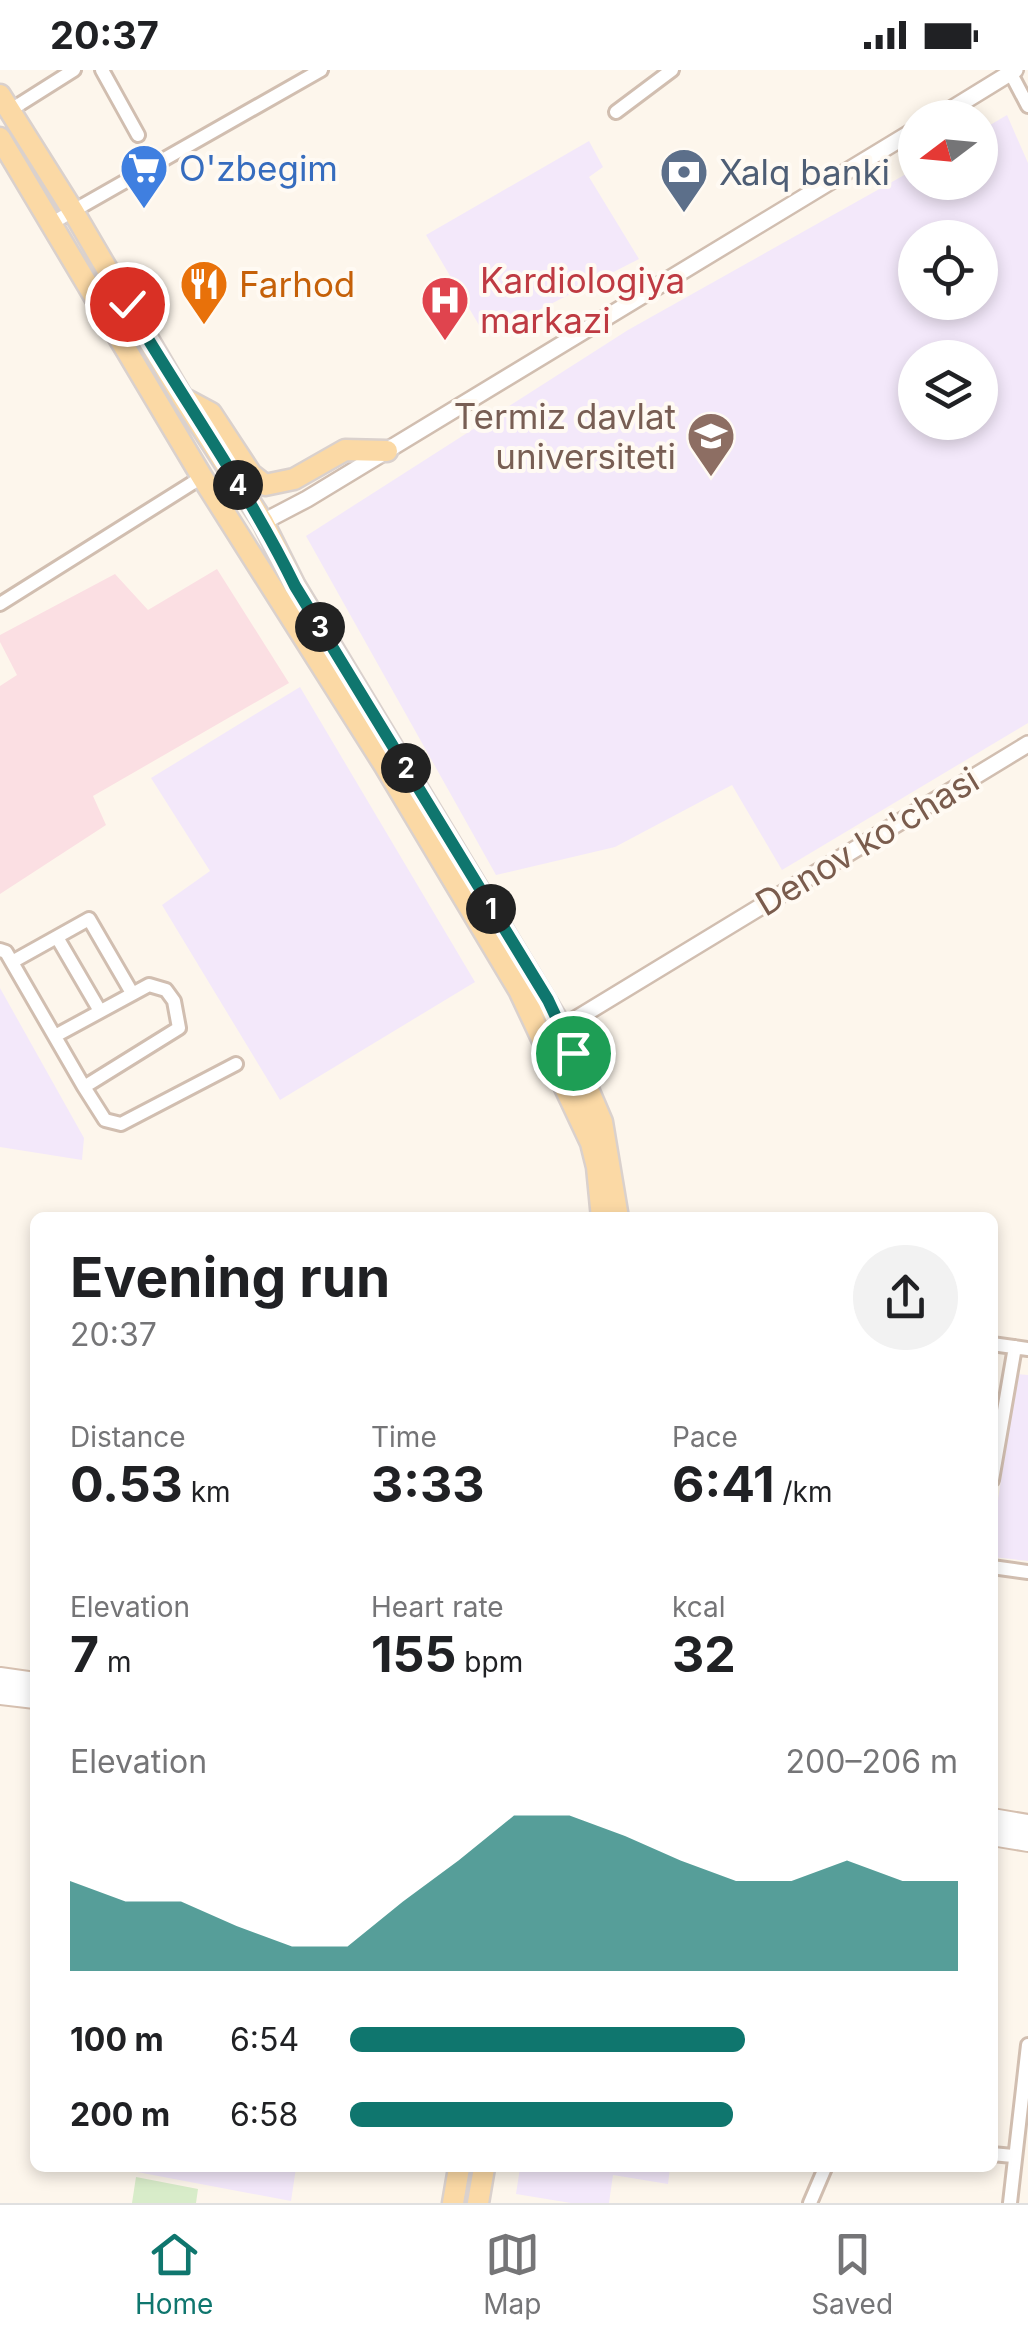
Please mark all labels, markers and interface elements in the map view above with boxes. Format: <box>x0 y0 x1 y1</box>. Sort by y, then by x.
text: 20:37 <box>50 12 159 58</box>
north arrow <box>898 100 998 200</box>
map controls <box>898 100 998 440</box>
supermarket icon: O'zbegim <box>118 142 170 210</box>
bank icon: Xalq banki <box>658 146 710 214</box>
place label: O'zbegim <box>179 147 338 189</box>
place label: Xalq banki <box>719 151 890 193</box>
button: locate <box>898 220 998 320</box>
restaurant icon: Farhod <box>178 258 230 326</box>
place label: Kardiologiya markazi <box>480 259 685 341</box>
pin <box>85 262 170 347</box>
place label: Farhod <box>239 263 355 305</box>
hospital icon: Kardiologiya markazi <box>419 274 471 342</box>
icon: check <box>100 277 155 332</box>
button: layers <box>898 340 998 440</box>
place label: Termiz davlat universiteti <box>454 395 676 477</box>
school or university icon: Termiz davlat universiteti <box>685 410 737 478</box>
pin: 4 <box>213 460 263 510</box>
text: 4 <box>229 468 247 502</box>
pin: 3 <box>295 602 345 652</box>
text: 3 <box>311 610 329 644</box>
pin: 2 <box>381 743 431 793</box>
text: 2 <box>397 751 415 785</box>
street label: Denov ko'chasi <box>748 758 986 924</box>
pin: 1 <box>466 884 516 934</box>
text: 1 <box>485 892 497 926</box>
pin <box>531 1011 616 1096</box>
icon: arrive <box>546 1026 601 1081</box>
text: Evening run <box>70 1244 390 1310</box>
button: share <box>853 1245 958 1350</box>
text: 20:37 <box>70 1315 157 1354</box>
text: Distance <box>70 1420 186 1454</box>
text: Time <box>371 1420 437 1454</box>
text: Pace <box>672 1420 738 1454</box>
text: 0.53 <box>70 1454 183 1514</box>
text: 3:33 <box>371 1454 485 1514</box>
text: 6:41 <box>672 1454 775 1514</box>
text: km <box>183 1475 231 1509</box>
text: /km <box>775 1475 833 1509</box>
text: Elevation <box>70 1590 190 1624</box>
text: Heart rate <box>371 1590 504 1624</box>
text: kcal <box>672 1590 726 1624</box>
text: 7 <box>70 1624 99 1684</box>
text: 155 <box>371 1624 456 1684</box>
text: 32 <box>672 1624 736 1684</box>
text: m <box>99 1645 131 1679</box>
text: bpm <box>456 1645 523 1679</box>
text: Elevation <box>70 1742 207 1781</box>
text: 200–206 m <box>786 1742 958 1781</box>
text: 100 m <box>70 2020 164 2059</box>
text: 6:54 <box>230 2020 299 2059</box>
text: 200 m <box>70 2095 170 2134</box>
text: 6:58 <box>230 2095 298 2134</box>
tab: Home <box>135 2227 213 2321</box>
tab: Map <box>483 2227 541 2321</box>
tab: Saved <box>811 2227 893 2321</box>

